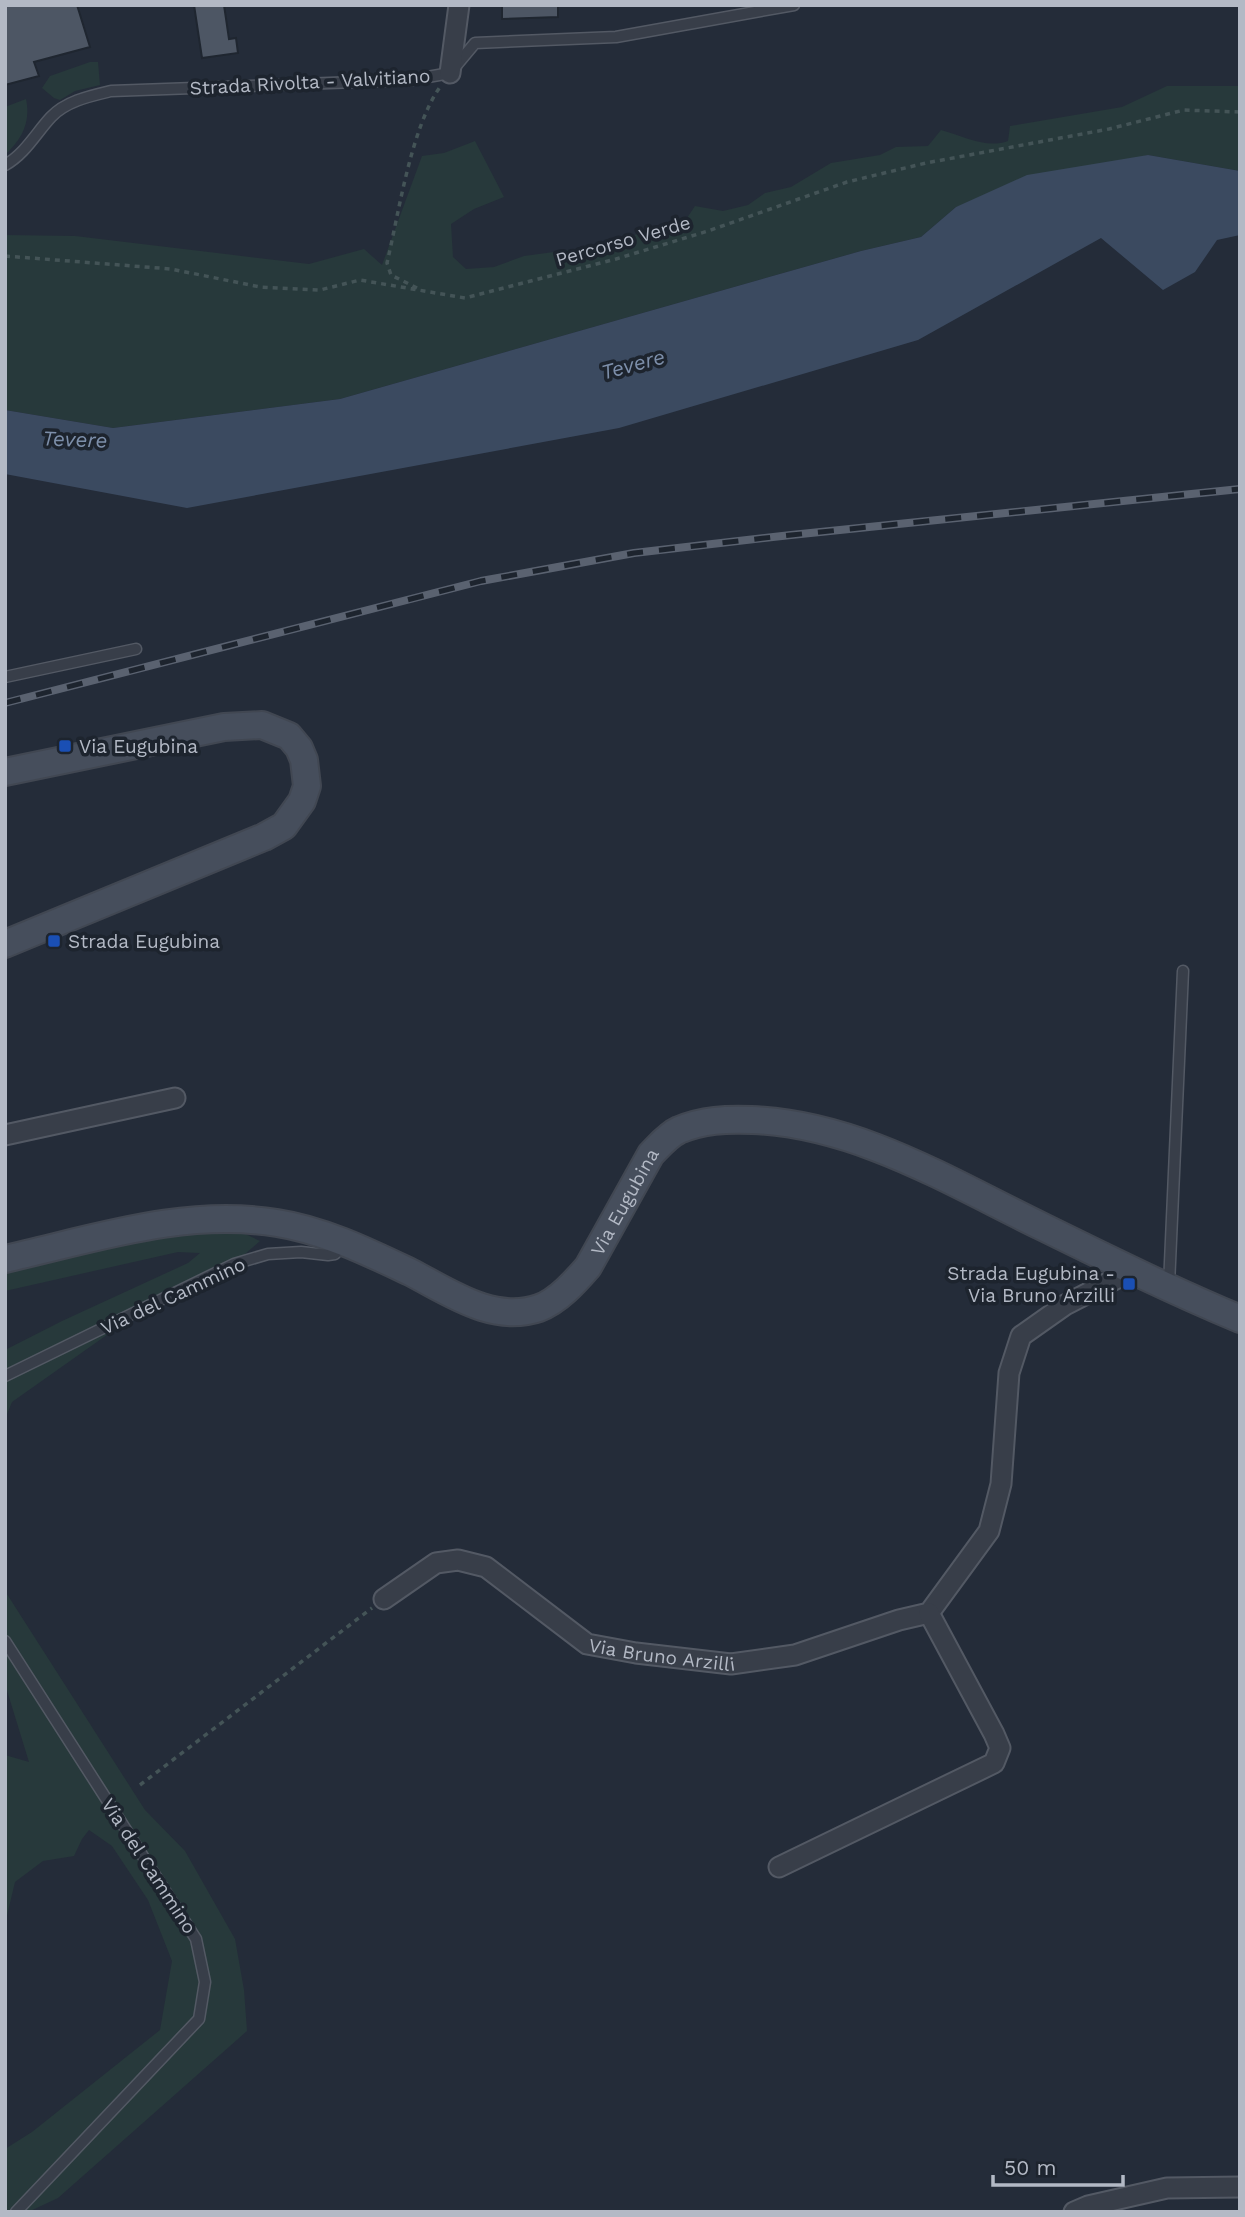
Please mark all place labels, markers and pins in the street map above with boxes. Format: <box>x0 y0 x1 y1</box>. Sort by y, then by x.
place label: Via Eugubina <box>79 735 198 758</box>
marker: Via Eugubina <box>57 738 73 754</box>
place label: Strada Eugubina <box>68 930 220 953</box>
marker: Strada Eugubina <box>46 933 62 949</box>
place label: Strada Eugubina - Via Bruno Arzilli <box>947 1262 1115 1307</box>
marker: Strada Eugubina - Via Bruno Arzilli <box>1121 1276 1137 1292</box>

